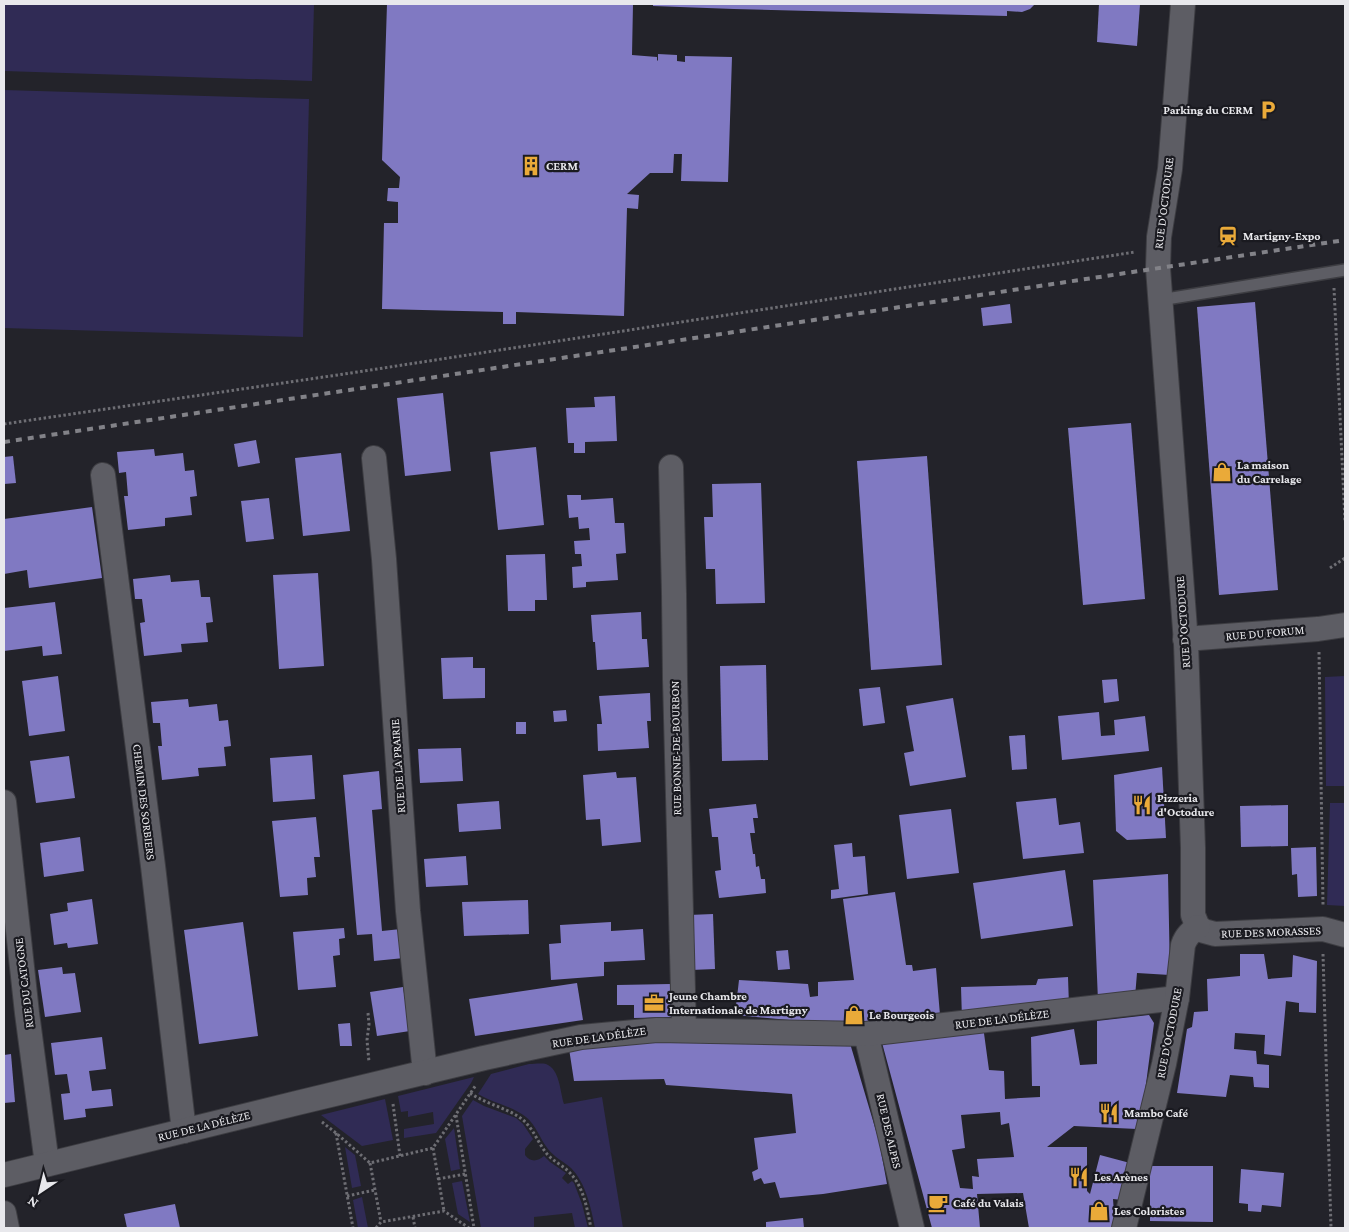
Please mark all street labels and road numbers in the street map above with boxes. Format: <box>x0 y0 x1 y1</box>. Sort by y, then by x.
street label: RUE D'OCTODURE <box>1151 156 1177 250</box>
street label: RUE D'OCTODURE <box>1173 575 1193 669</box>
street label: RUE DU FORUM <box>1225 623 1305 643</box>
street label: RUE BONNE-DE-BOURBON <box>668 680 684 815</box>
street label: RUE DE LA PRAIRIE <box>388 718 408 814</box>
street label: CHEMIN DES SORBIERS <box>130 743 158 861</box>
street label: RUE DES MORASSES <box>1221 923 1322 941</box>
street label: RUE DU CATOGNE <box>11 937 36 1029</box>
street label: RUE D'OCTODURE <box>1153 986 1185 1080</box>
street label: RUE DE LA DÉLÈZE <box>954 1006 1050 1032</box>
street label: RUE DE LA DÉLÈZE <box>551 1023 647 1051</box>
street label: RUE DES ALPES <box>874 1092 904 1170</box>
street label: RUE DE LA DÉLÈZE <box>156 1108 252 1144</box>

